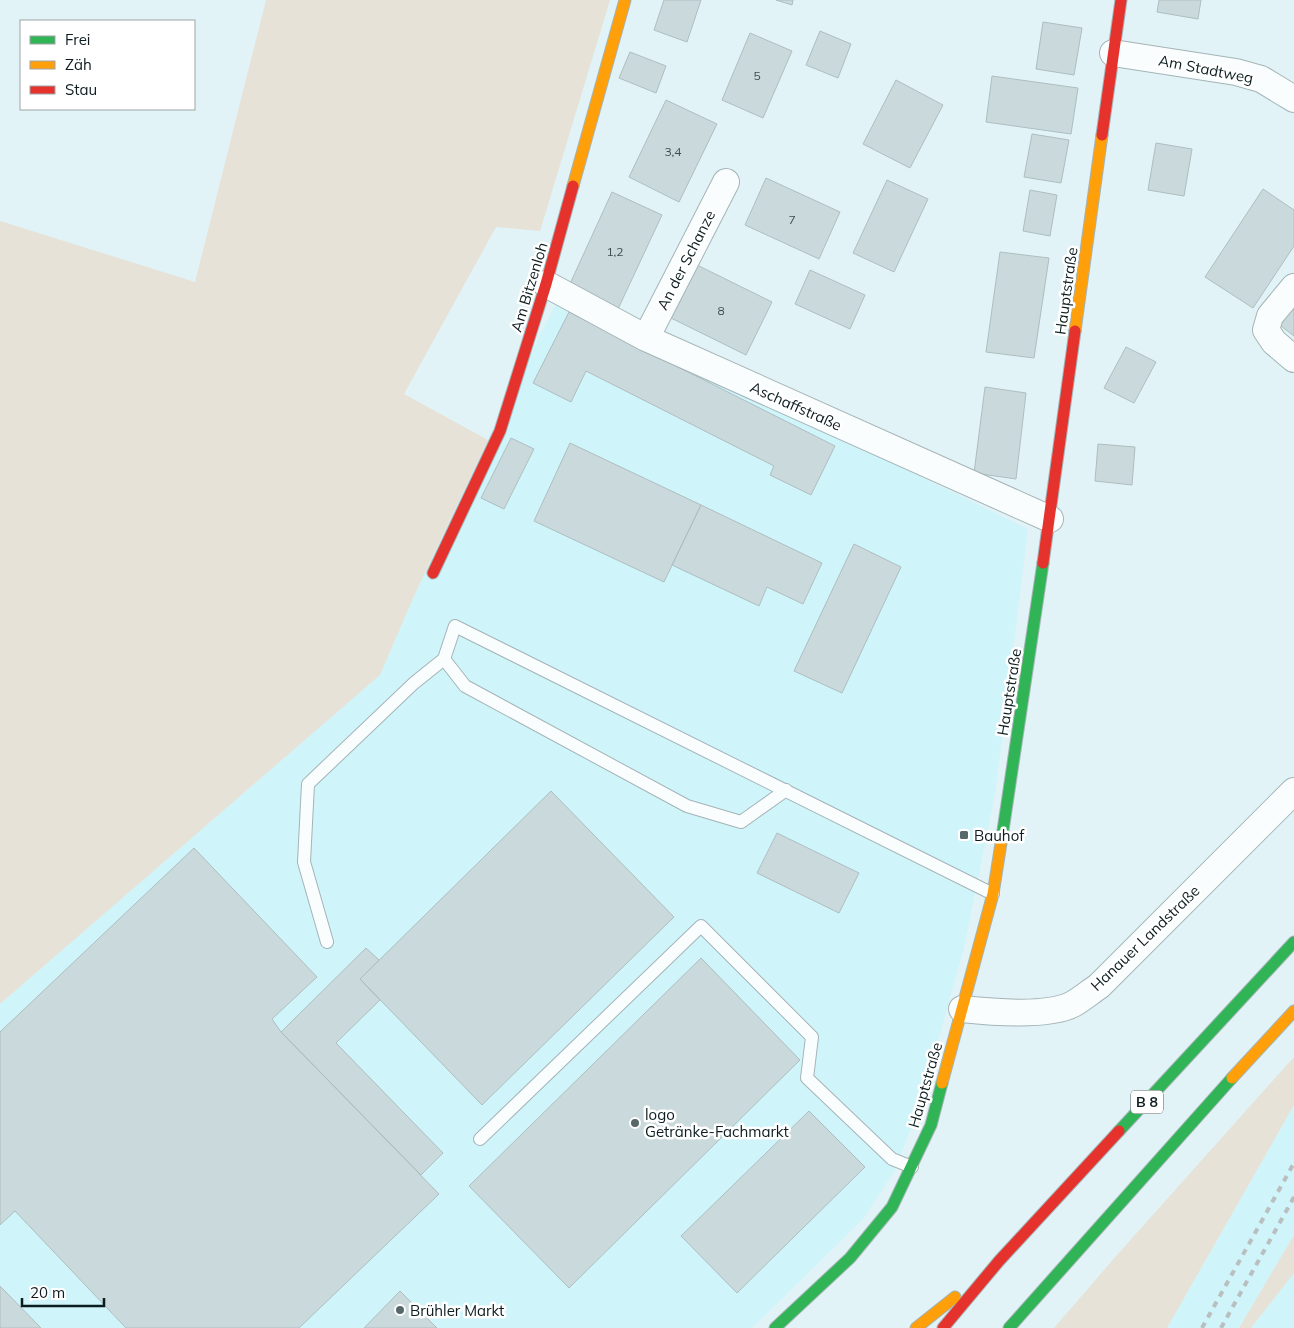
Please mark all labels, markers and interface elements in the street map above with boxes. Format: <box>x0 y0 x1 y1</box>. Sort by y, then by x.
legend <box>20 20 195 110</box>
text: Frei <box>65 30 90 49</box>
street label: Am Stadtweg <box>1157 51 1255 87</box>
text: Zäh <box>65 55 92 74</box>
house number: 5 <box>753 68 761 83</box>
text: Stau <box>65 80 97 99</box>
house number: 3,4 <box>664 144 682 159</box>
street label: An der Schanze <box>653 207 719 313</box>
house number: 7 <box>788 212 796 227</box>
street label: Am Bitzenloh <box>506 240 552 334</box>
house number: 1,2 <box>606 244 624 259</box>
street label: Hauptstraße <box>1050 246 1082 336</box>
house number: 8 <box>717 303 725 318</box>
street label: Aschaffstraße <box>747 377 845 435</box>
street label: Hauptstraße <box>993 647 1025 737</box>
place label: Bauhof <box>974 826 1025 845</box>
marker: Bauhof <box>958 829 970 841</box>
street label: Hanauer Landstraße <box>1087 881 1203 995</box>
street label: Hauptstraße <box>904 1040 946 1130</box>
road number: B 8 <box>1131 1090 1163 1114</box>
place label: logo Getränke-Fachmarkt <box>645 1105 789 1141</box>
marker: logo Getränke-Fachmarkt <box>629 1117 641 1129</box>
scale bar <box>22 1276 105 1308</box>
text: 20 m <box>30 1283 65 1302</box>
place label: Brühler Markt <box>410 1301 504 1320</box>
marker: Brühler Markt <box>394 1304 406 1316</box>

